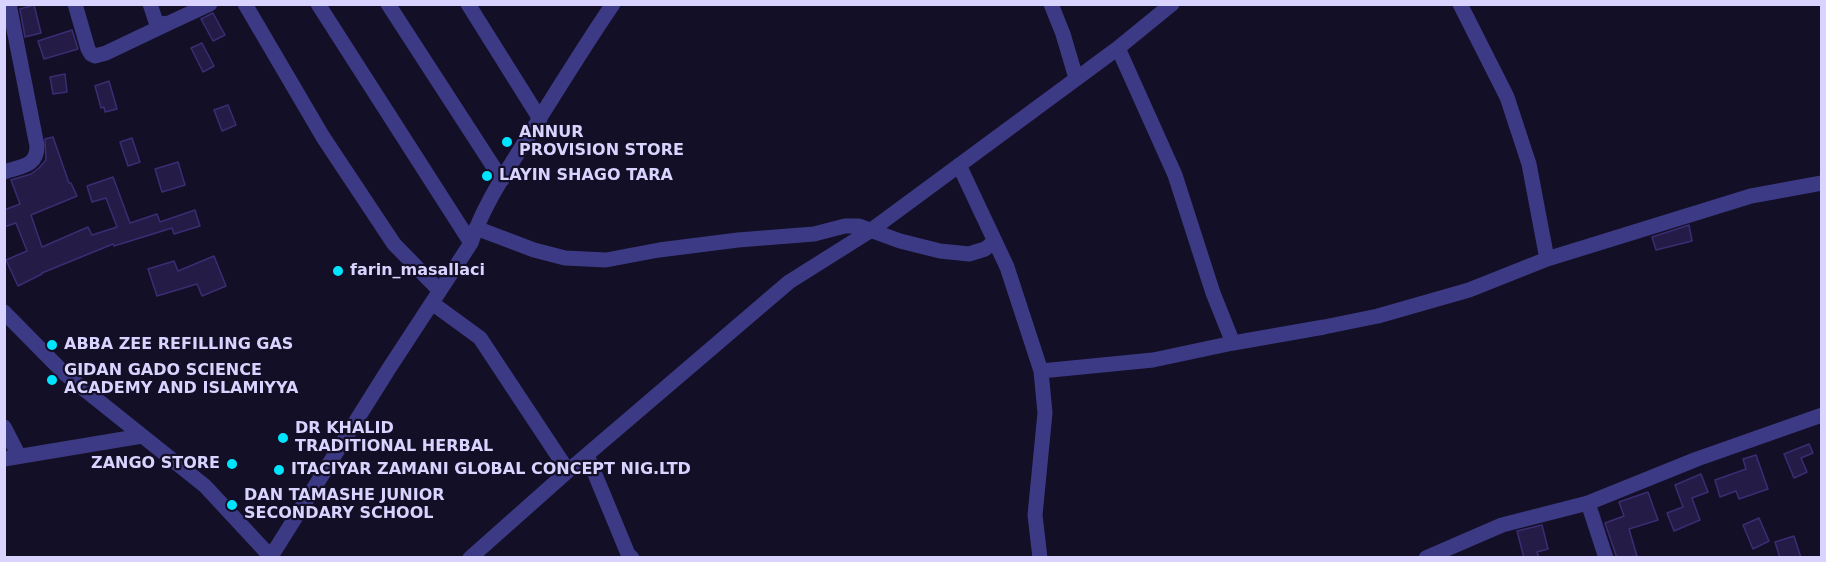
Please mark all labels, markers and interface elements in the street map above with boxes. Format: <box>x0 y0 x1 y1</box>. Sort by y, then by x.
place label: ANNUR PROVISION STORE <box>519 123 684 161</box>
marker: ANNUR PROVISION STORE <box>500 135 514 149</box>
place label: LAYIN SHAGO TARA <box>499 166 673 186</box>
marker: LAYIN SHAGO TARA <box>480 169 494 183</box>
place label: farin_masallaci <box>350 261 485 281</box>
marker: farin_masallaci <box>331 264 345 278</box>
place label: ABBA ZEE REFILLING GAS <box>64 335 293 355</box>
marker: ABBA ZEE REFILLING GAS <box>45 338 59 352</box>
place label: GIDAN GADO SCIENCE ACADEMY AND ISLAMIYYA <box>64 361 298 399</box>
marker: GIDAN GADO SCIENCE ACADEMY AND ISLAMIYYA <box>45 373 59 387</box>
place label: DR KHALID TRADITIONAL HERBAL <box>295 419 493 457</box>
marker: DR KHALID TRADITIONAL HERBAL <box>276 431 290 445</box>
place label: ZANGO STORE <box>91 454 220 474</box>
marker: ZANGO STORE <box>225 457 239 471</box>
place label: ITACIYAR ZAMANI GLOBAL CONCEPT NIG.LTD <box>291 460 691 480</box>
marker: ITACIYAR ZAMANI GLOBAL CONCEPT NIG.LTD <box>272 463 286 477</box>
place label: DAN TAMASHE JUNIOR SECONDARY SCHOOL <box>244 486 445 524</box>
marker: DAN TAMASHE JUNIOR SECONDARY SCHOOL <box>225 498 239 512</box>

